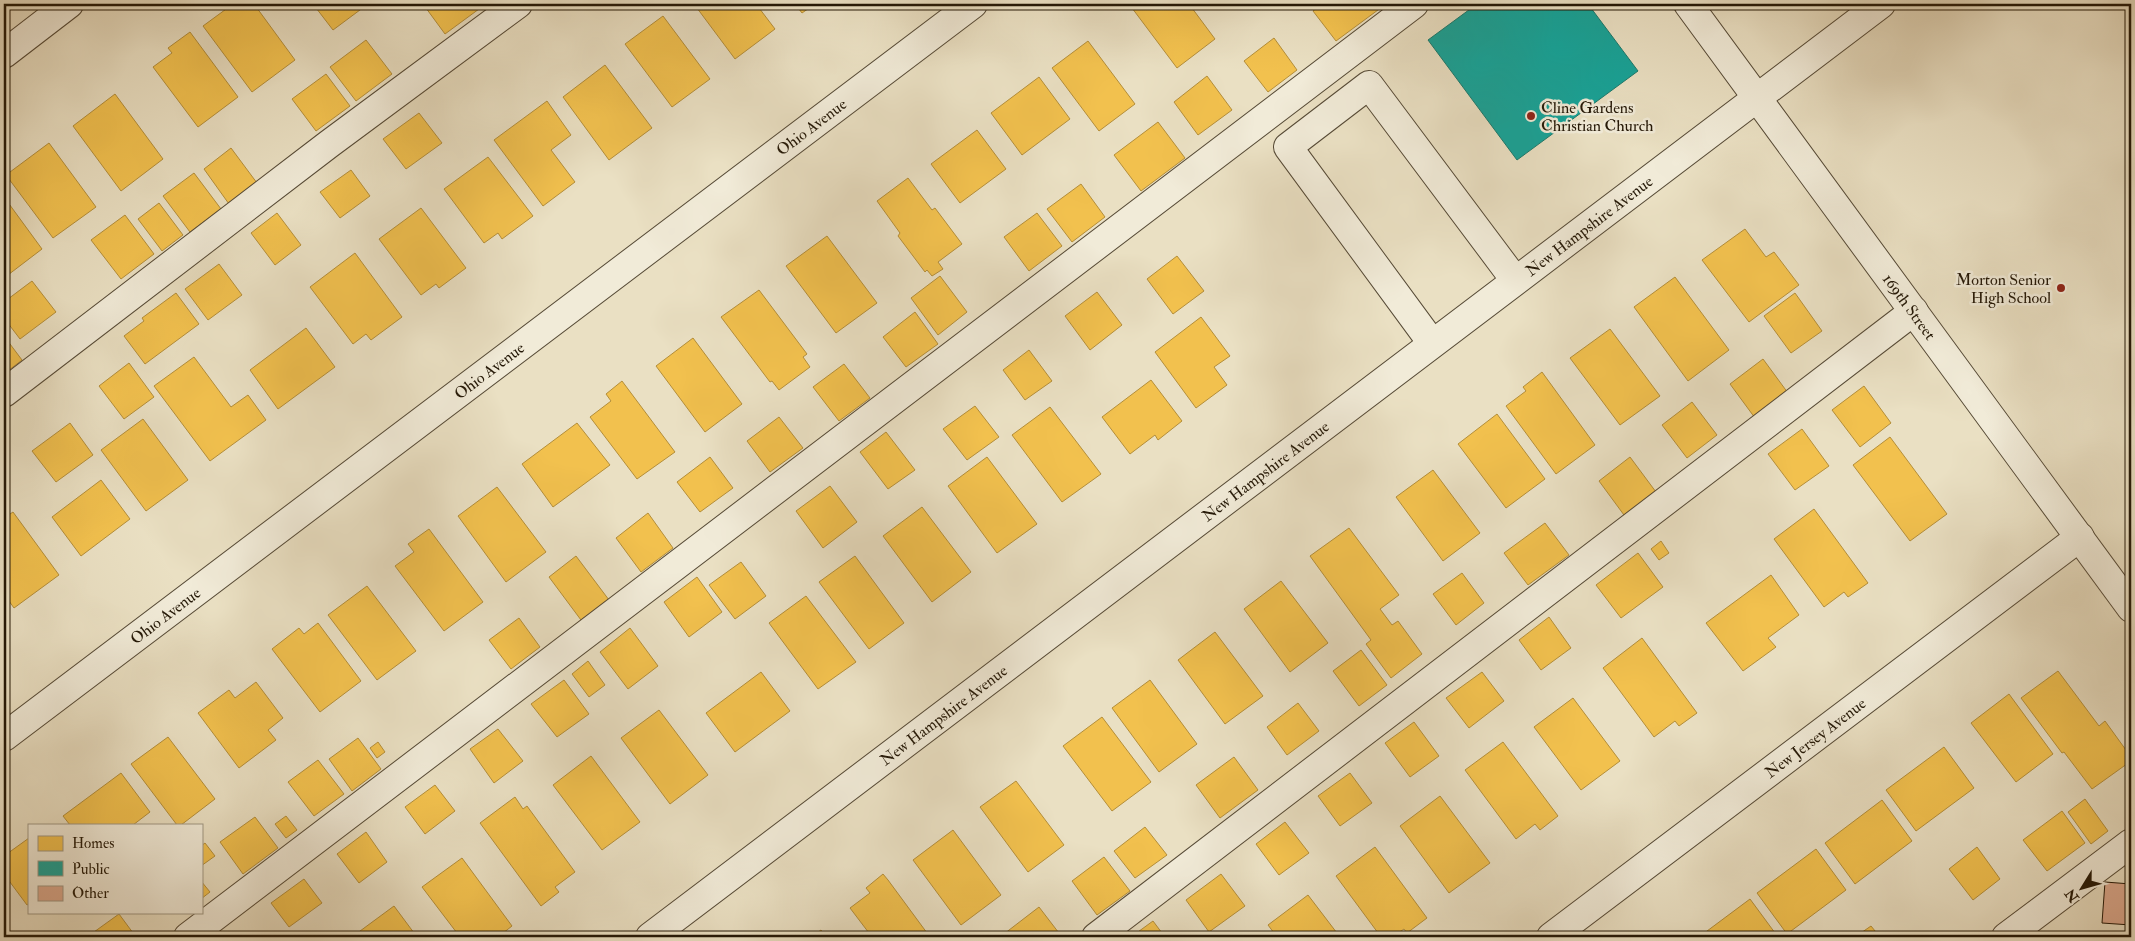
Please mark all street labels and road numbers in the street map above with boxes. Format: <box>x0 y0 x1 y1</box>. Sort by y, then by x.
street label: Ohio Avenue <box>773 94 851 160</box>
street label: New Hampshire Avenue <box>1522 171 1657 281</box>
street label: 169th Street <box>1878 270 1940 344</box>
street label: Ohio Avenue <box>450 338 529 404</box>
street label: New Hampshire Avenue <box>1198 417 1334 526</box>
street label: Ohio Avenue <box>127 583 205 649</box>
street label: New Hampshire Avenue <box>876 661 1012 770</box>
street label: New Jersey Avenue <box>1761 693 1870 783</box>

